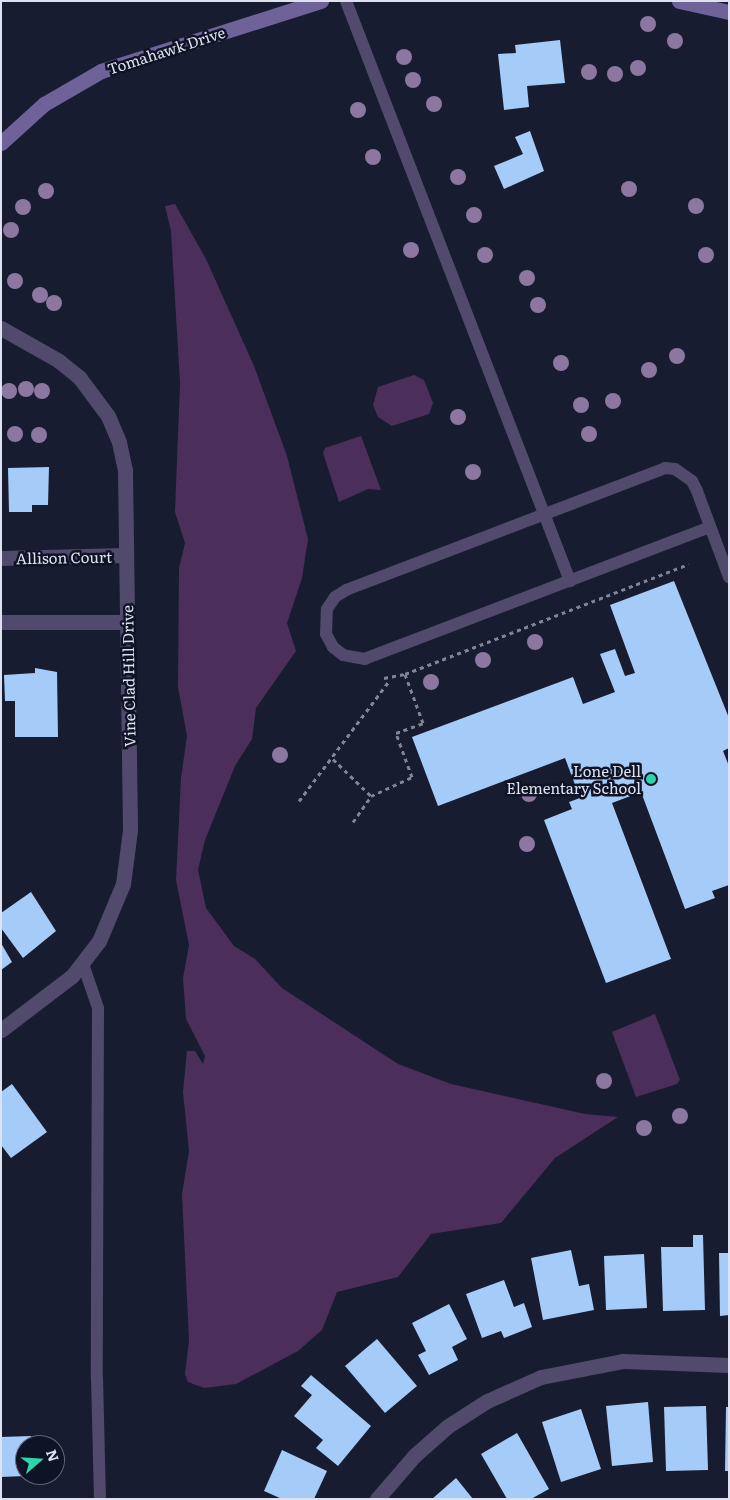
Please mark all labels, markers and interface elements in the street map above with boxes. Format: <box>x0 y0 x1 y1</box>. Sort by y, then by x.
street label: Tomahawk Drive <box>105 22 227 78</box>
street label: Allison Court <box>16 547 112 567</box>
street label: Vine Clad Hill Drive <box>118 605 138 747</box>
place label: Lone Dell Elementary School <box>506 761 641 796</box>
marker: Lone Dell Elementary School <box>645 773 657 785</box>
north arrow <box>15 1435 65 1485</box>
text: N <box>42 1447 65 1464</box>

